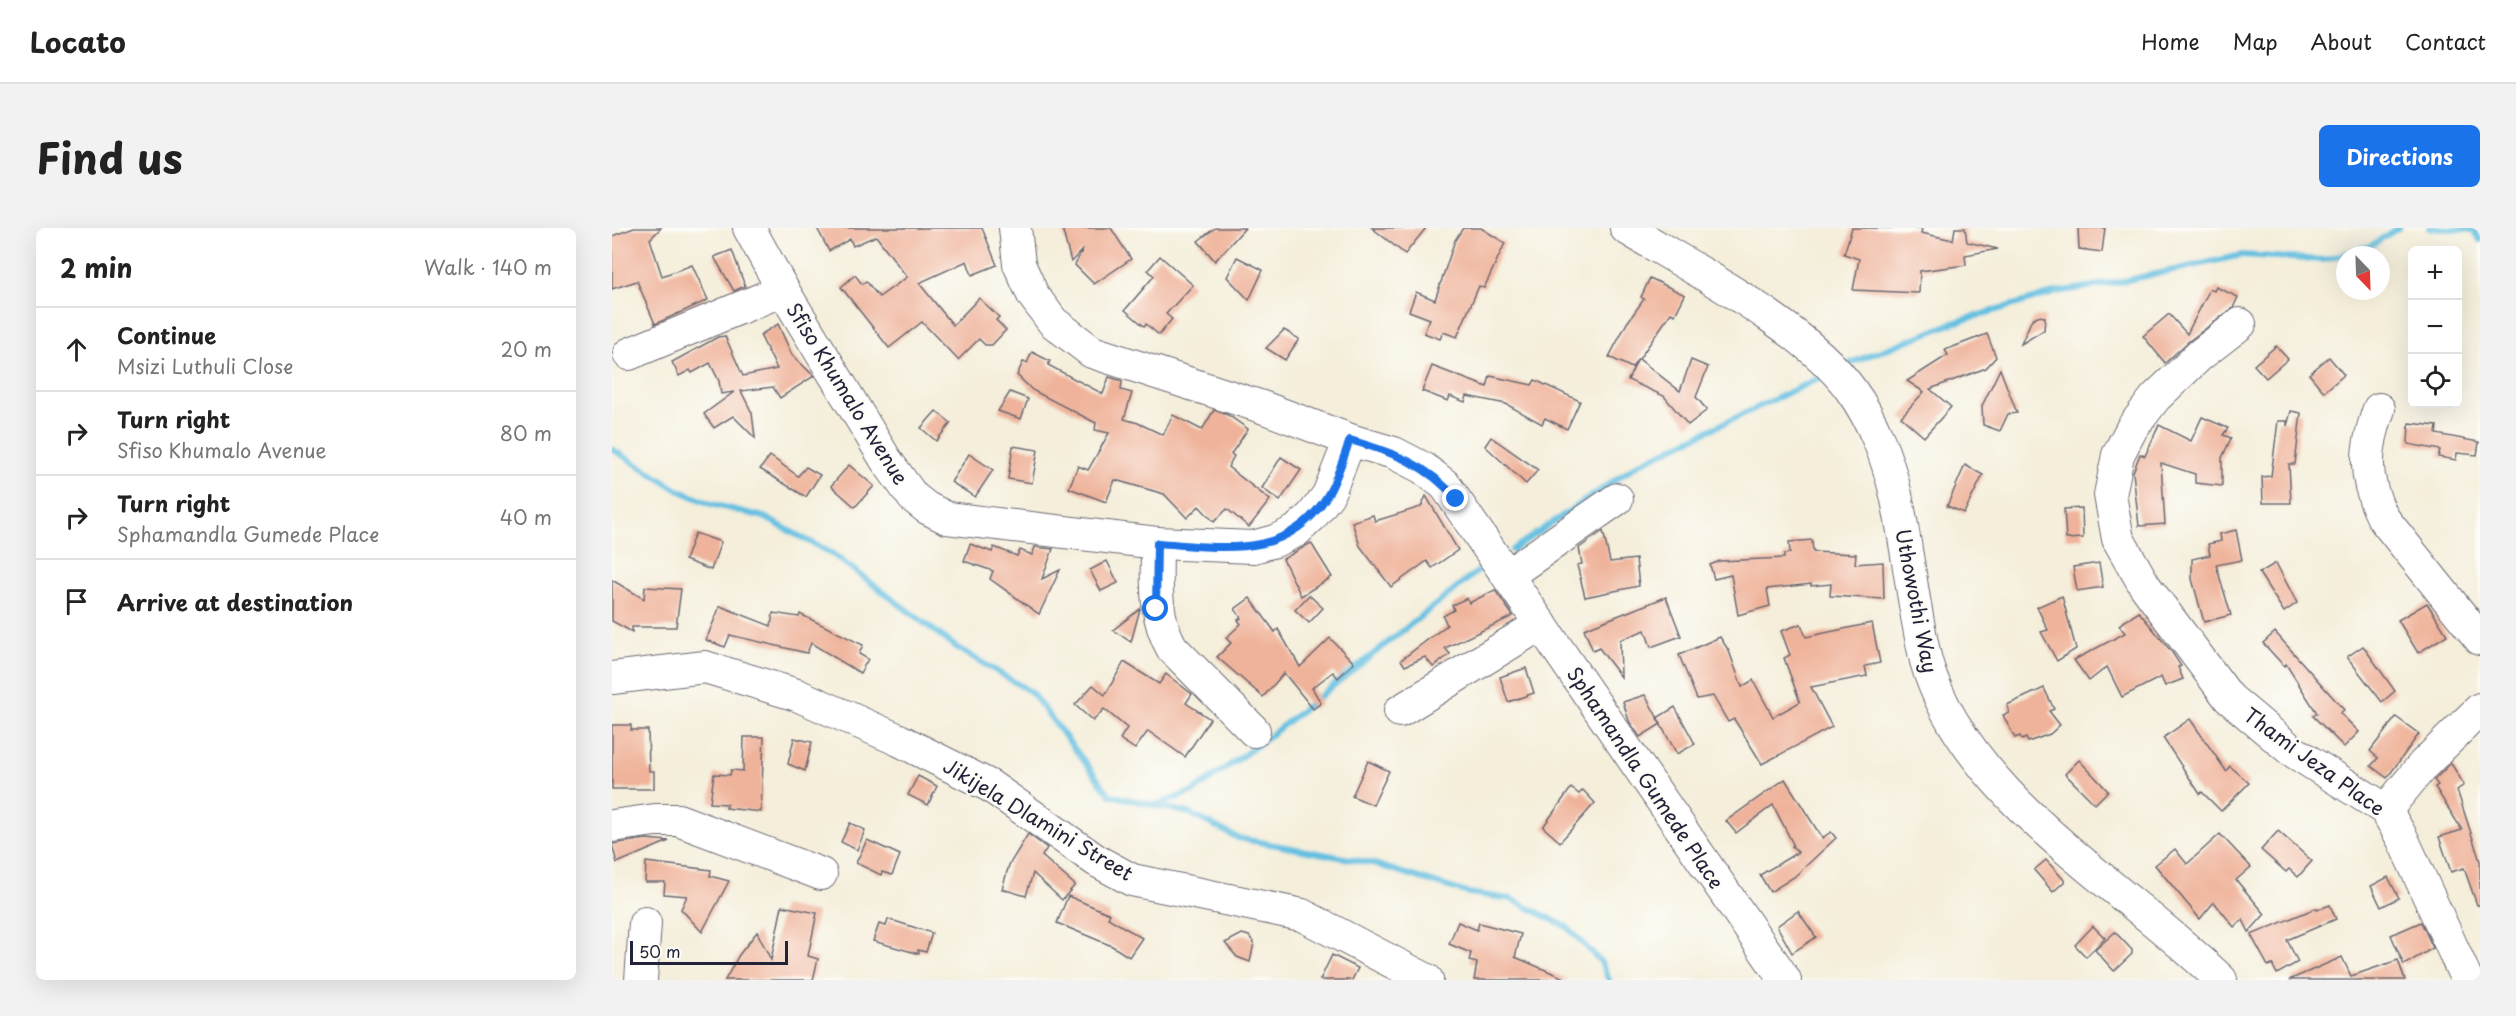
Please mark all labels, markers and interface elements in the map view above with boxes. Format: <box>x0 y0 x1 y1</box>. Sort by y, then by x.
text: Locato <box>30 20 126 63</box>
text: Home <box>2141 25 2200 57</box>
text: Map <box>2233 25 2278 57</box>
text: About <box>2311 25 2372 57</box>
text: Contact <box>2405 25 2486 57</box>
text: Find us <box>36 125 183 188</box>
button: Directions <box>2319 125 2480 187</box>
north arrow <box>2336 246 2390 300</box>
map controls <box>2408 246 2462 408</box>
button: + <box>2408 246 2462 300</box>
text: 2 min <box>60 248 133 287</box>
text: Walk · 140 m <box>424 252 552 282</box>
street label: Sfiso Khumalo Avenue <box>780 297 916 490</box>
button: − <box>2408 300 2462 354</box>
text: Continue <box>117 318 216 351</box>
icon: ahead <box>60 333 93 366</box>
text: 20 m <box>500 334 552 364</box>
text: Msizi Luthuli Close <box>117 351 293 381</box>
button: locate <box>2408 354 2462 408</box>
text: Turn right <box>117 402 230 435</box>
icon: right <box>60 417 93 450</box>
text: 80 m <box>500 418 552 448</box>
text: Sfiso Khumalo Avenue <box>117 435 327 465</box>
route end <box>1442 485 1468 511</box>
text: Turn right <box>117 486 230 519</box>
icon: right <box>60 501 93 534</box>
text: 40 m <box>500 502 552 532</box>
text: Sphamandla Gumede Place <box>117 519 379 549</box>
street label: Uthowothi Way <box>1888 526 1946 675</box>
icon: arrive <box>60 585 93 618</box>
text: Arrive at destination <box>117 585 353 618</box>
route start <box>1142 595 1168 621</box>
street label: Sphamandla Gumede Place <box>1560 660 1732 894</box>
street label: Thami Jeza Place <box>2238 700 2391 823</box>
street label: Jikijela Dlamini Street <box>938 750 1139 888</box>
scale bar <box>630 938 788 966</box>
text: 50 m <box>639 939 680 963</box>

